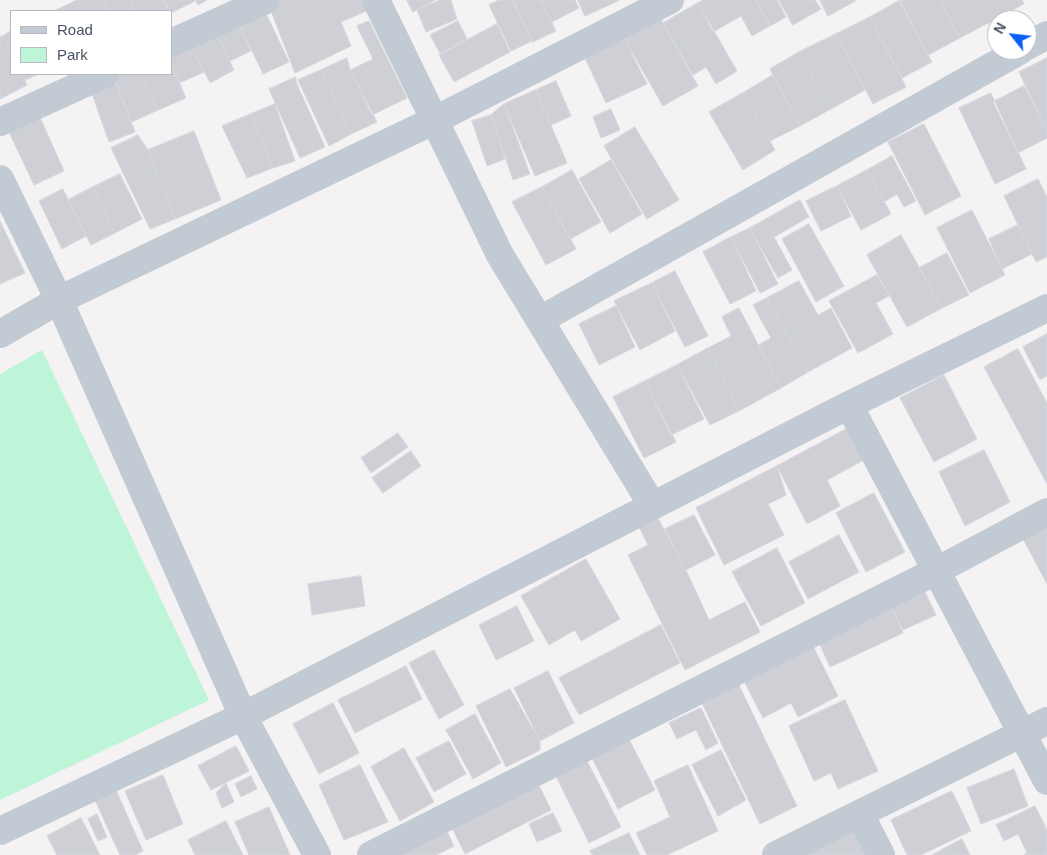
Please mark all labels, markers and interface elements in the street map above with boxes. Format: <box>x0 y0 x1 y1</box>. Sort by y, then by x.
legend <box>10 10 172 75</box>
north arrow <box>987 10 1037 60</box>
text: N <box>990 20 1009 37</box>
text: Road <box>57 21 93 38</box>
text: Park <box>57 46 88 63</box>

